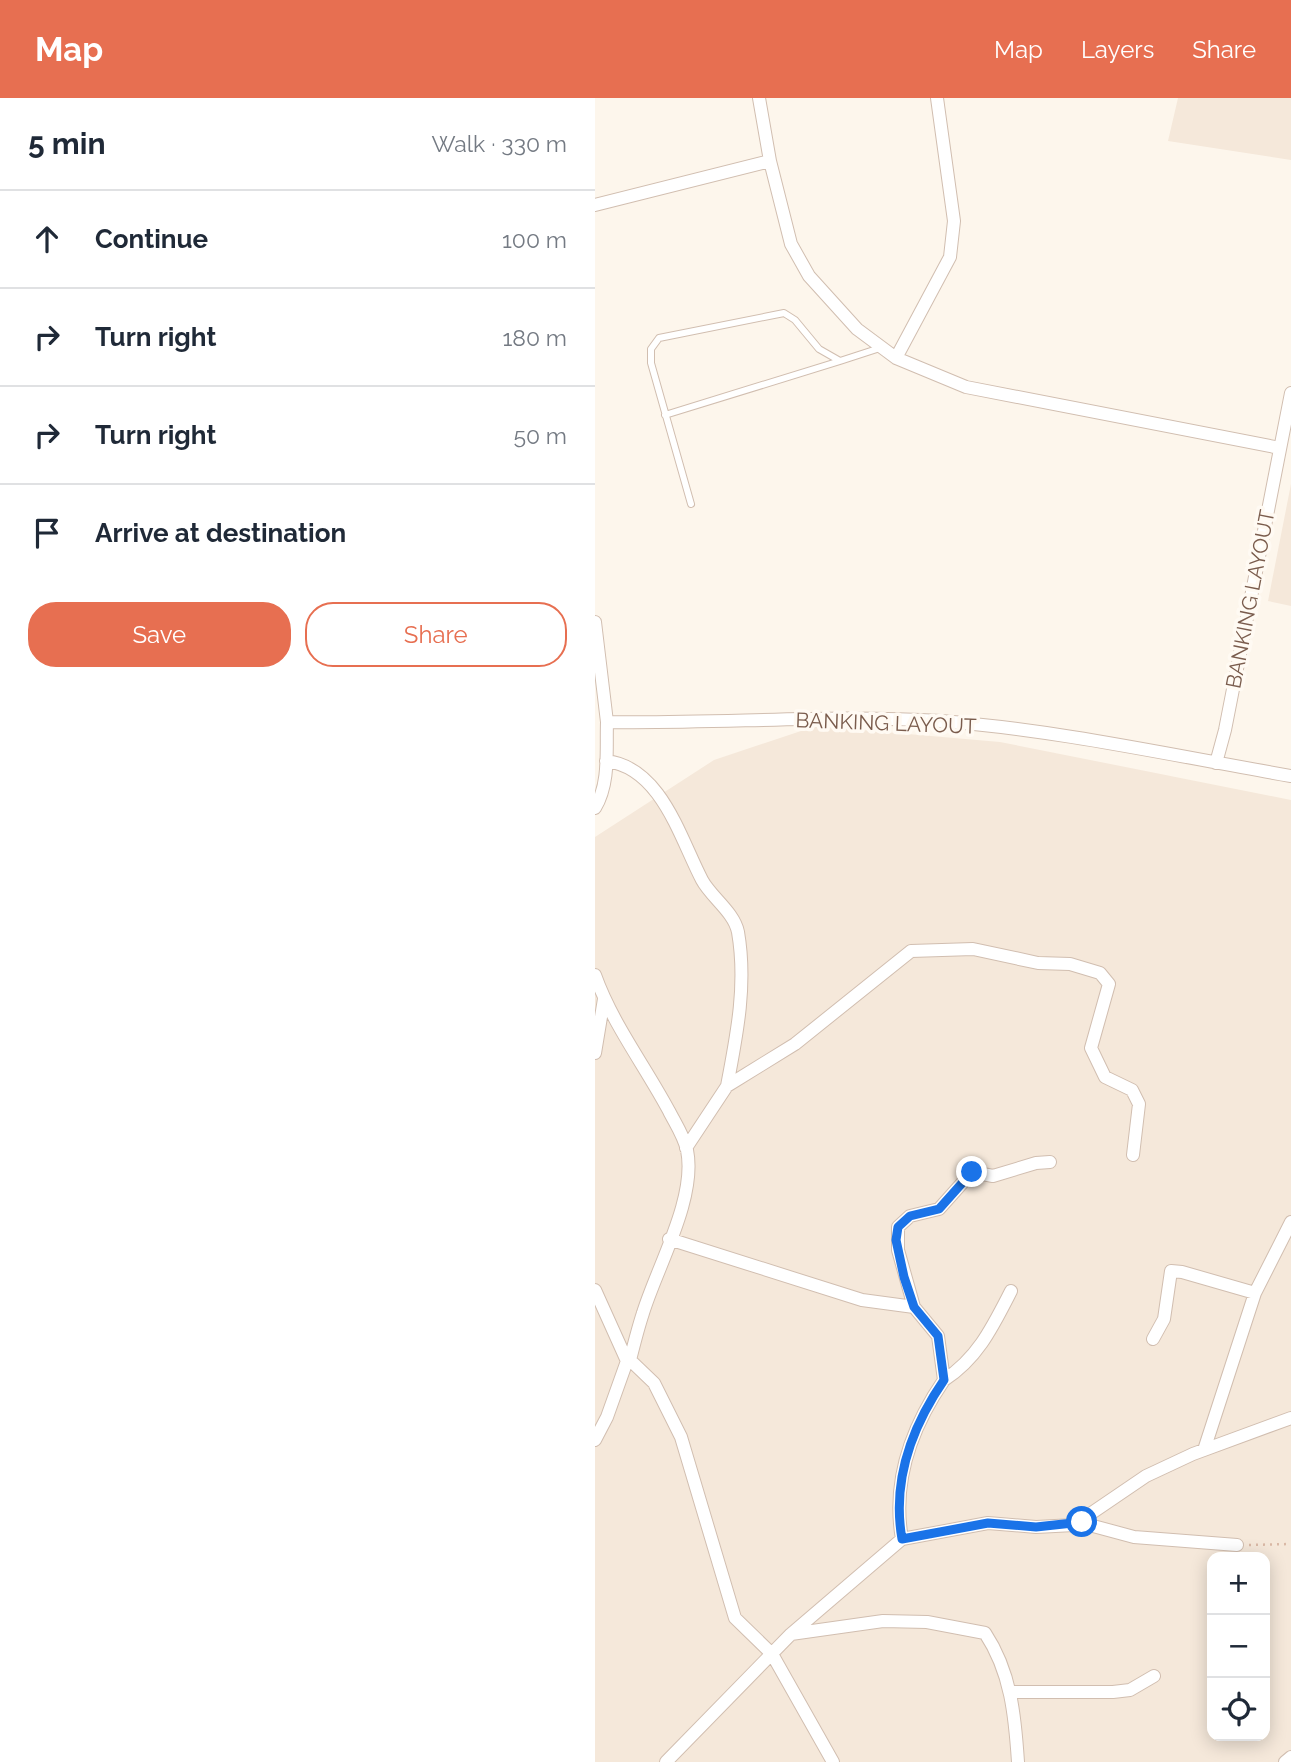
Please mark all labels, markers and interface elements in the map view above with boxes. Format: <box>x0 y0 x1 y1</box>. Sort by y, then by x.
text: Map <box>35 30 103 69</box>
text: Map <box>994 35 1043 64</box>
text: Layers <box>1081 35 1154 64</box>
text: Share <box>1192 35 1256 64</box>
text: 5 min <box>28 126 106 161</box>
text: Walk · 330 m <box>431 130 567 157</box>
icon: ahead <box>28 220 66 258</box>
text: Continue <box>95 224 208 254</box>
text: 100 m <box>502 226 567 253</box>
icon: right <box>28 318 66 356</box>
text: Turn right <box>95 322 216 352</box>
text: 180 m <box>502 324 567 351</box>
icon: right <box>28 416 66 454</box>
text: Turn right <box>95 420 216 450</box>
text: 50 m <box>513 422 567 449</box>
street label: BANKING LAYOUT <box>1220 507 1280 690</box>
icon: arrive <box>28 514 66 552</box>
text: Arrive at destination <box>95 518 346 548</box>
button: Save <box>28 602 291 667</box>
button: Share <box>305 602 567 667</box>
street label: BANKING LAYOUT <box>795 707 977 739</box>
route end <box>956 1156 987 1187</box>
route start <box>1066 1506 1097 1537</box>
map controls <box>1207 1552 1270 1741</box>
button: + <box>1207 1552 1270 1615</box>
button: − <box>1207 1615 1270 1678</box>
button: locate <box>1207 1678 1270 1741</box>

